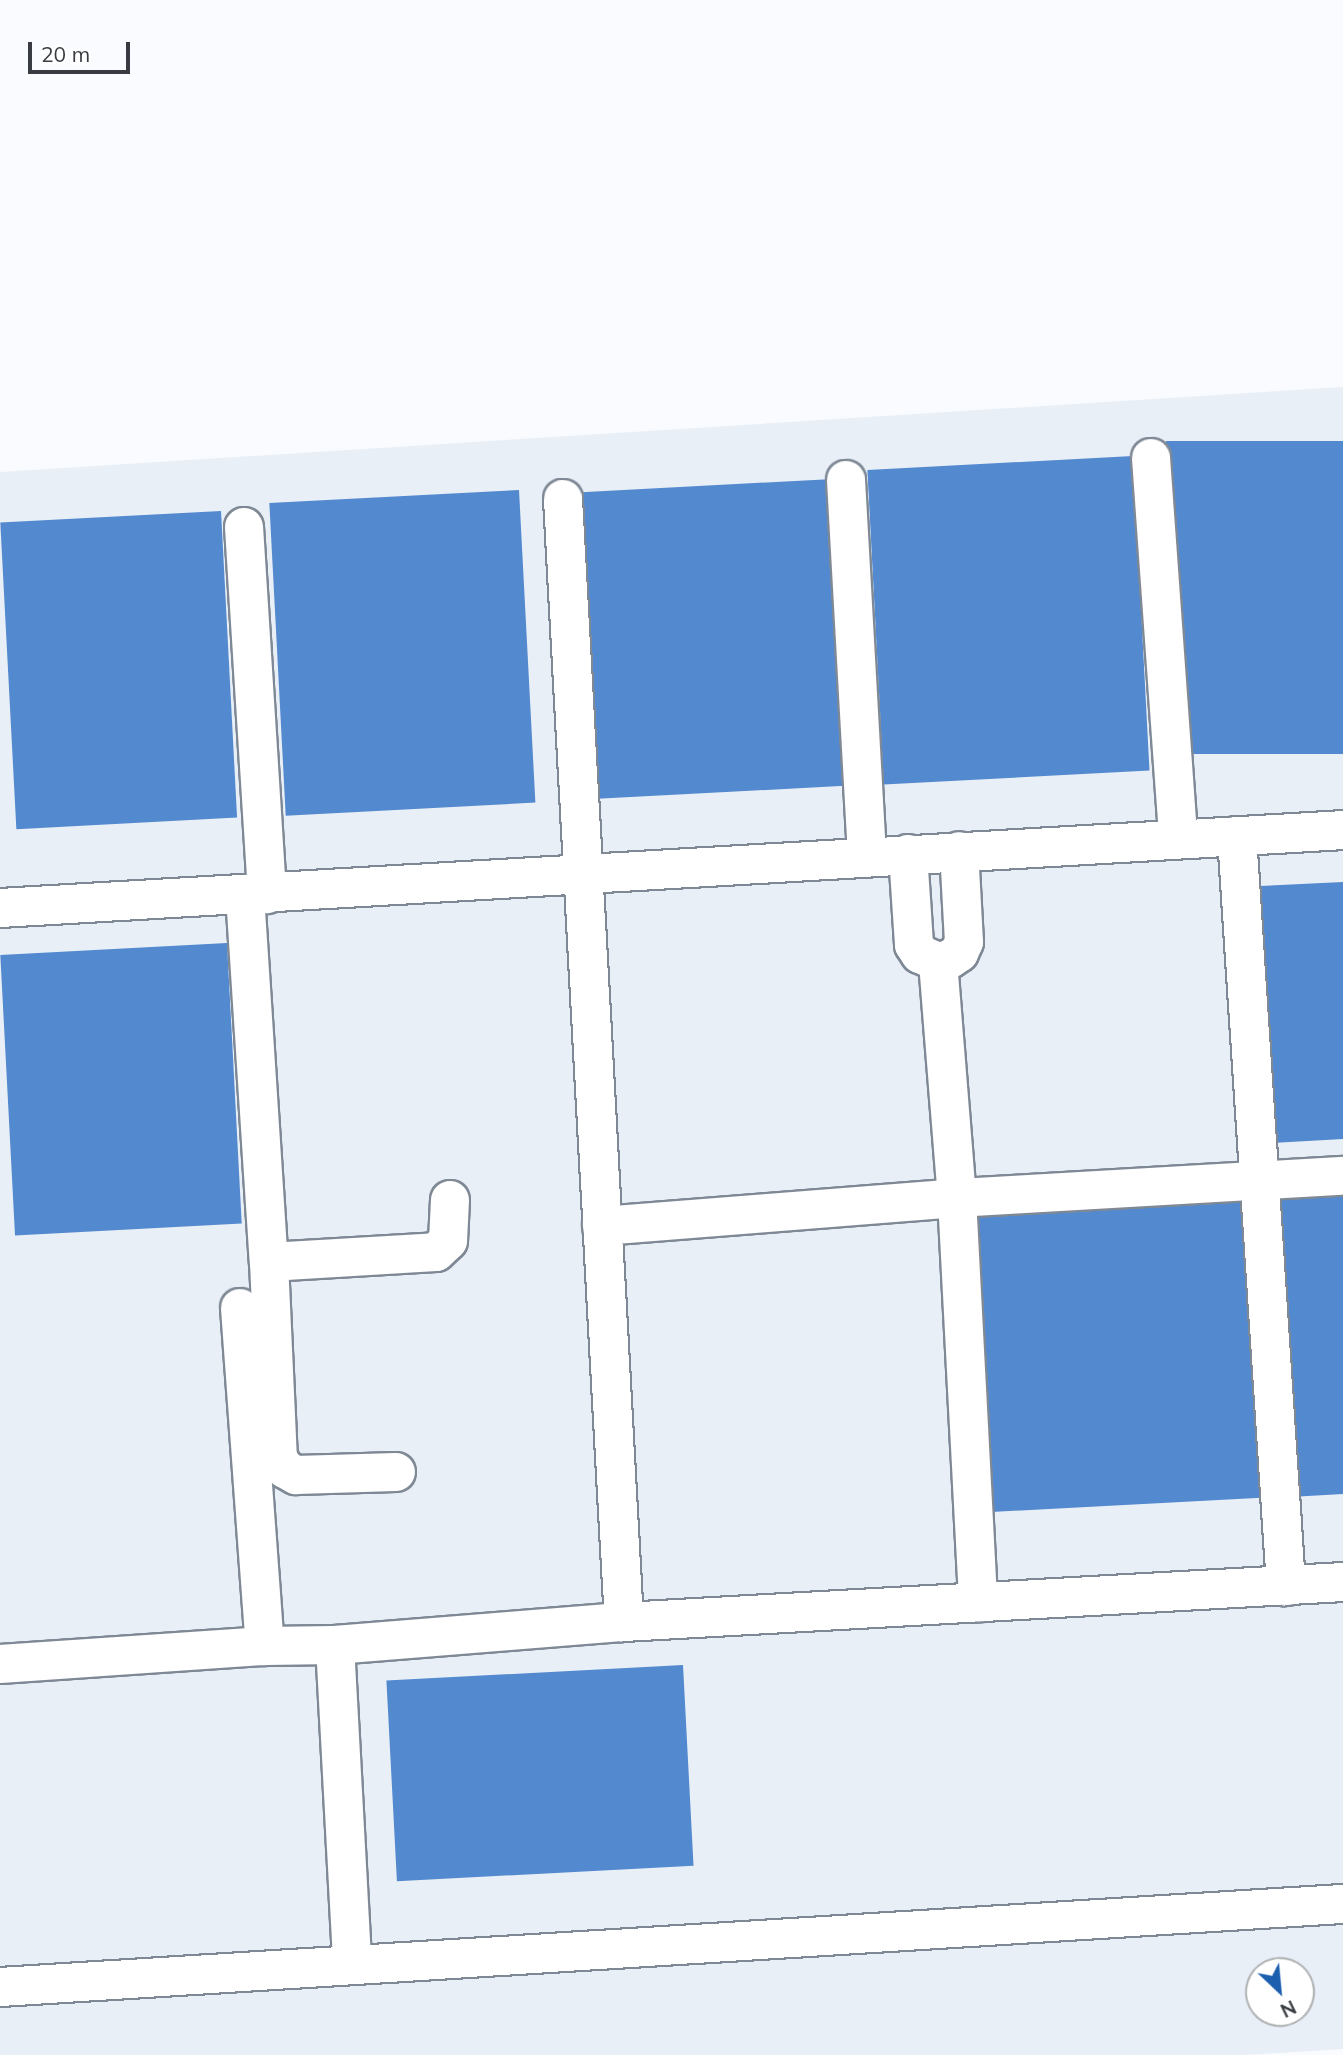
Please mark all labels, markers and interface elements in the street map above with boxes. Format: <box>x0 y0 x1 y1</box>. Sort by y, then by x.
scale bar <box>32 28 133 72</box>
text: 20 m <box>41 41 90 67</box>
north arrow <box>1245 1957 1315 2027</box>
text: N <box>1277 1995 1300 2023</box>

